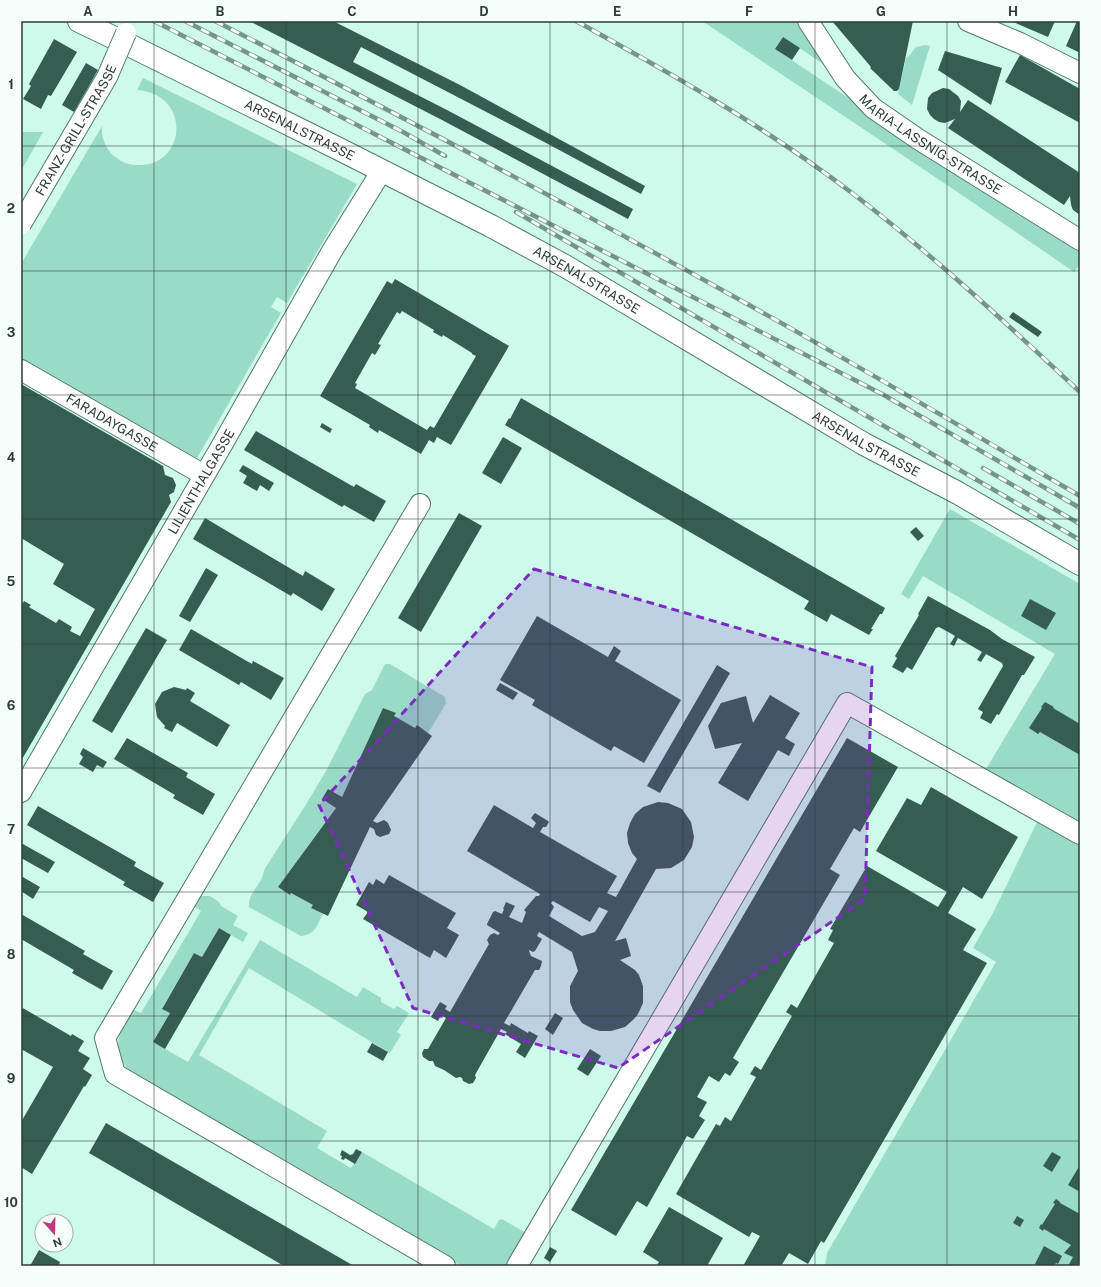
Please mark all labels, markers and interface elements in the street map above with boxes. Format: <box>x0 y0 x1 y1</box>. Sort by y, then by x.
text: A <box>83 4 93 19</box>
text: B <box>216 4 225 19</box>
text: C <box>347 4 357 19</box>
text: D <box>479 4 489 19</box>
text: E <box>613 4 621 19</box>
text: F <box>745 4 753 19</box>
text: G <box>876 4 886 19</box>
text: H <box>1008 4 1018 19</box>
street label: FRANZ-GRILL-STRASSE <box>32 62 119 198</box>
text: 1 <box>8 77 14 92</box>
street label: MARIA-LASSNIG-STRASSE <box>856 91 1005 197</box>
street label: ARSENALSTRASSE <box>242 96 357 163</box>
text: 2 <box>7 201 15 216</box>
street label: ARSENALSTRASSE <box>531 243 643 317</box>
text: 3 <box>7 325 16 340</box>
street label: FARADAYGASSE <box>64 390 160 454</box>
street label: ARSENALSTRASSE <box>810 407 923 479</box>
street label: LILIENTHALGASSE <box>165 426 237 536</box>
text: 4 <box>7 450 16 465</box>
text: 5 <box>7 574 16 589</box>
text: 6 <box>7 698 16 713</box>
text: 7 <box>7 822 15 837</box>
text: 8 <box>7 947 16 962</box>
text: 9 <box>7 1071 15 1086</box>
text: 10 <box>4 1195 18 1210</box>
north arrow <box>34 1213 74 1253</box>
text: N <box>51 1235 64 1250</box>

